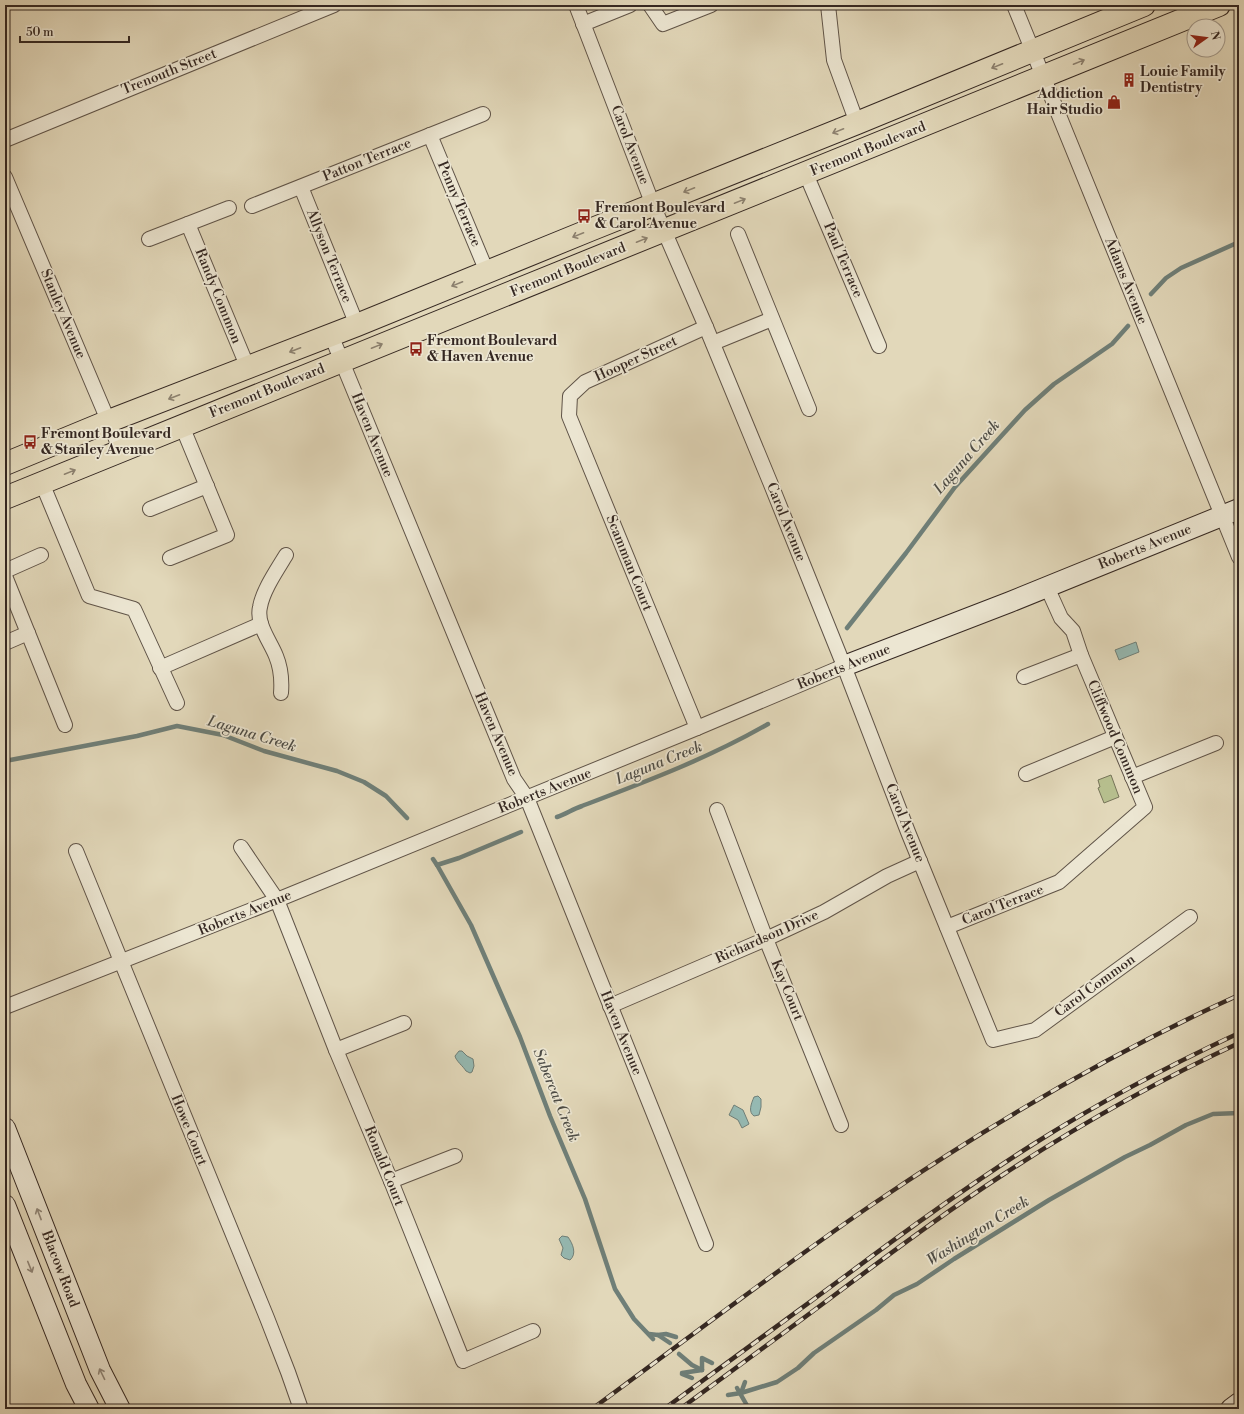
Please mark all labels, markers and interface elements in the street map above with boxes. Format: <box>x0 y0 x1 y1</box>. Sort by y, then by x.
scale bar <box>20 18 129 44</box>
north arrow <box>1186 18 1226 58</box>
text: 50 m <box>26 25 54 40</box>
text: N <box>1207 30 1223 42</box>
street label: Trenouth Street <box>119 45 219 99</box>
one-way arrow <box>1073 58 1085 65</box>
one-way arrow <box>991 62 1003 70</box>
place label: Louie Family Dentistry <box>1140 63 1227 97</box>
building icon: Louie Family Dentistry <box>1121 72 1137 88</box>
place label: Addiction Hair Studio <box>1027 85 1103 119</box>
shop icon: Addiction Hair Studio <box>1106 94 1122 110</box>
street label: Carol Avenue <box>607 103 653 187</box>
street label: Fremont Boulevard <box>808 118 928 180</box>
one-way arrow <box>832 127 844 135</box>
street label: Patton Terrace <box>320 134 414 186</box>
street label: Penny Terrace <box>433 158 485 250</box>
one-way arrow <box>684 187 696 194</box>
one-way arrow <box>733 196 745 204</box>
place label: Fremont Boulevard & Carol Avenue <box>595 199 726 233</box>
street label: Allyson Terrace <box>302 206 356 305</box>
bus stop icon: Fremont Boulevard & Carol Avenue <box>576 208 592 224</box>
street label: Paul Terrace <box>819 220 867 300</box>
one-way arrow <box>572 231 584 239</box>
street label: Adams Avenue <box>1100 234 1152 327</box>
one-way arrow <box>636 235 648 243</box>
street label: Fremont Boulevard <box>508 239 628 301</box>
street label: Randy Common <box>191 246 246 347</box>
street label: Stanley Avenue <box>36 266 90 362</box>
one-way arrow <box>452 281 464 288</box>
place label: Fremont Boulevard & Haven Avenue <box>427 332 558 366</box>
street label: Hooper Street <box>592 332 680 386</box>
bus stop icon: Fremont Boulevard & Haven Avenue <box>408 341 424 357</box>
one-way arrow <box>371 342 383 350</box>
one-way arrow <box>290 346 302 354</box>
street label: Fremont Boulevard <box>207 360 327 422</box>
street label: Haven Avenue <box>347 390 397 480</box>
one-way arrow <box>168 393 180 401</box>
water label: Laguna Creek <box>929 416 1004 499</box>
place label: Fremont Boulevard & Stanley Avenue <box>41 425 172 459</box>
bus stop icon: Fremont Boulevard & Stanley Avenue <box>22 434 38 450</box>
one-way arrow <box>64 467 76 475</box>
street label: Carol Avenue <box>762 480 810 564</box>
street label: Scamman Court <box>602 512 656 614</box>
street label: Roberts Avenue <box>1096 520 1194 574</box>
street label: Roberts Avenue <box>795 640 893 694</box>
street label: Cliffwood Common <box>1083 677 1147 797</box>
street label: Haven Avenue <box>470 689 522 779</box>
water label: Laguna Creek <box>204 711 299 757</box>
water label: Laguna Creek <box>612 737 705 789</box>
street label: Roberts Avenue <box>496 764 594 818</box>
street label: Carol Avenue <box>881 781 929 865</box>
street label: Carol Terrace <box>959 880 1047 930</box>
street label: Roberts Avenue <box>196 886 294 940</box>
street label: Richardson Drive <box>712 906 822 968</box>
street label: Carol Common <box>1051 950 1140 1021</box>
street label: Kay Court <box>767 957 807 1023</box>
street label: Haven Avenue <box>596 988 646 1078</box>
water label: Sabercat Creek <box>529 1045 583 1145</box>
street label: Howe Court <box>167 1092 211 1168</box>
street label: Ronald Court <box>360 1123 408 1209</box>
water label: Washington Creek <box>923 1192 1033 1270</box>
one-way arrow <box>34 1209 42 1221</box>
street label: Blacow Road <box>37 1227 83 1310</box>
one-way arrow <box>26 1260 34 1272</box>
one-way arrow <box>98 1368 105 1380</box>

